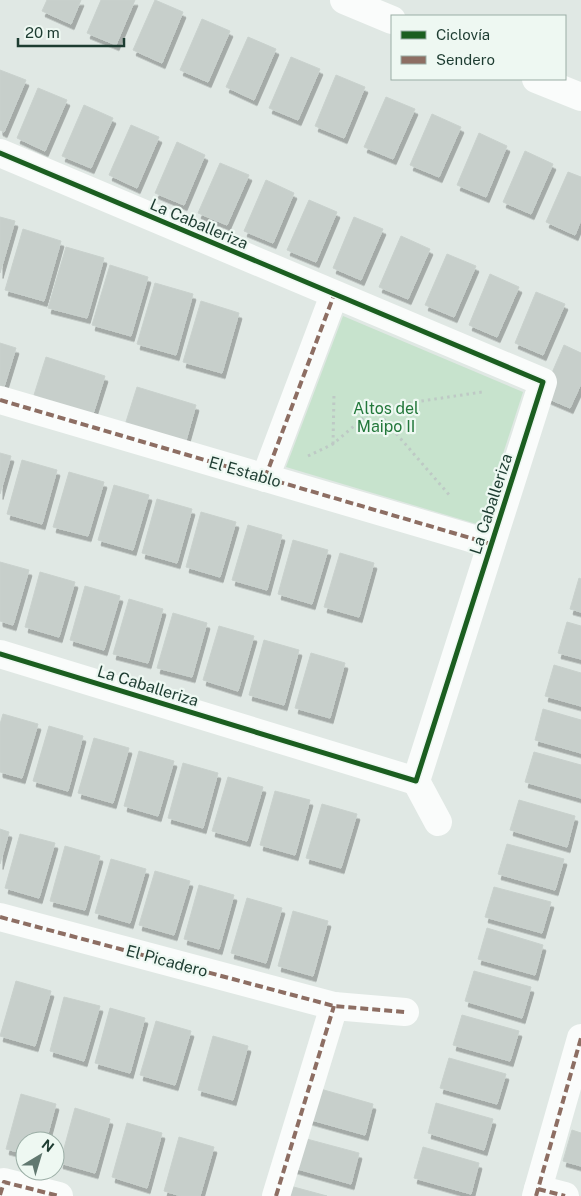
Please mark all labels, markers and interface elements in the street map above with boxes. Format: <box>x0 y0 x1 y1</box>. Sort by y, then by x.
scale bar <box>18 15 124 47</box>
legend <box>391 15 566 80</box>
text: 20 m <box>25 24 60 41</box>
text: Ciclovía <box>436 26 490 43</box>
text: Sendero <box>436 51 495 68</box>
street label: La Caballeriza <box>147 195 251 253</box>
park label: Altos del Maipo II <box>353 399 419 436</box>
street label: La Caballeriza <box>466 451 516 557</box>
street label: El Establo <box>207 453 283 491</box>
street label: La Caballeriza <box>95 662 201 710</box>
street label: El Picadero <box>124 941 210 981</box>
north arrow <box>15 1131 65 1181</box>
text: N <box>39 1136 57 1155</box>

